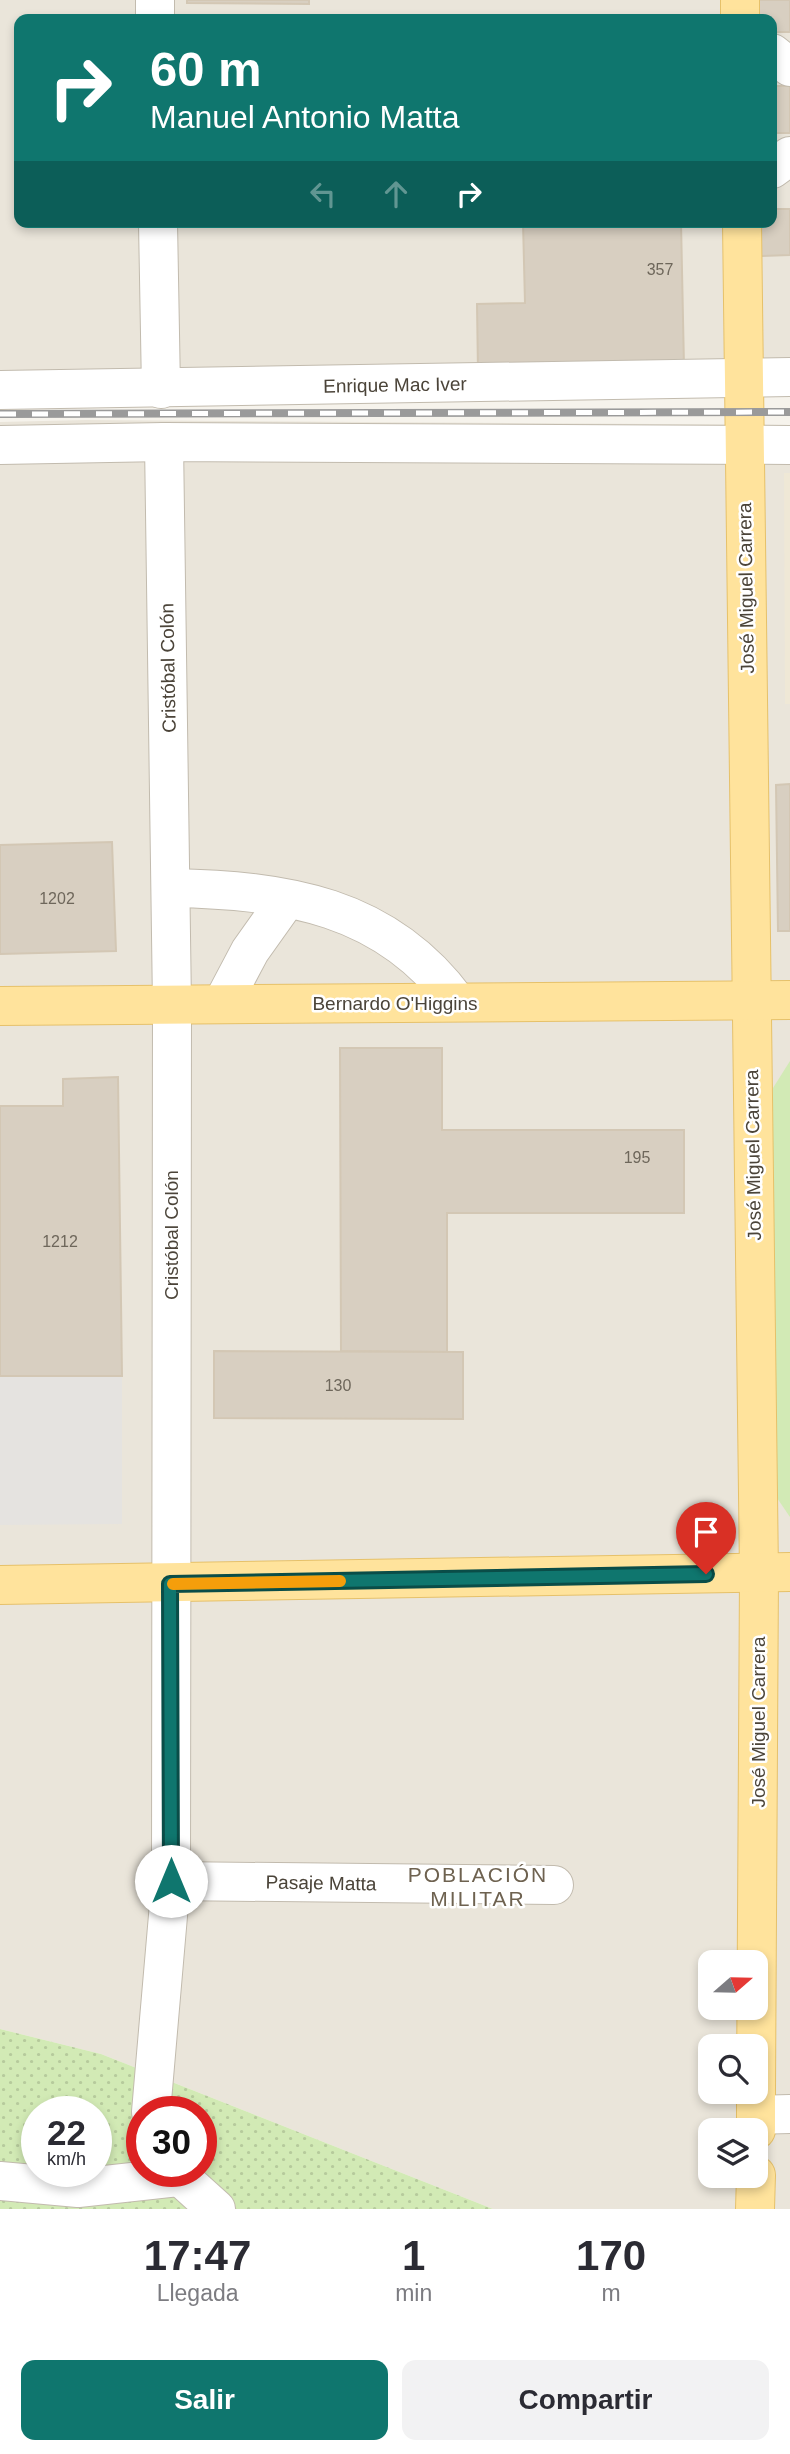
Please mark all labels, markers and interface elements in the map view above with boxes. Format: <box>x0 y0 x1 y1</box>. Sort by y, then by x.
icon: right <box>35 42 126 133</box>
text: 60 m <box>150 42 262 96</box>
text: Manuel Antonio Matta <box>150 99 460 135</box>
icon: left <box>304 175 342 213</box>
icon: ahead <box>377 175 415 213</box>
icon: right <box>450 175 488 213</box>
house number: 357 <box>647 261 673 278</box>
street label: Enrique Mac Iver <box>323 373 468 397</box>
street label: José Miguel Carrera <box>734 502 758 674</box>
street label: Cristóbal Colón <box>156 603 180 733</box>
house number: 1202 <box>39 890 75 907</box>
street label: Bernardo O'Higgins <box>312 993 478 1014</box>
street label: José Miguel Carrera <box>741 1069 765 1241</box>
house number: 195 <box>624 1149 650 1166</box>
street label: Cristóbal Colón <box>161 1170 182 1300</box>
house number: 1212 <box>42 1233 78 1250</box>
house number: 130 <box>325 1377 351 1394</box>
pin <box>676 1502 736 1574</box>
icon: arrive <box>687 1513 725 1551</box>
street label: José Miguel Carrera <box>748 1636 769 1808</box>
position arrow <box>134 1844 208 1918</box>
district label: POBLACIÓN MILITAR <box>408 1863 548 1910</box>
street label: Pasaje Matta <box>265 1872 377 1894</box>
north arrow <box>698 1950 768 2020</box>
map controls <box>698 1950 768 2188</box>
button: search <box>698 2034 768 2104</box>
speed limit sign: 30 <box>126 2096 217 2187</box>
text: 22 <box>47 2113 86 2152</box>
button: layers <box>698 2118 768 2188</box>
text: km/h <box>47 2149 86 2169</box>
text: 17:47 <box>144 2232 251 2279</box>
text: 1 <box>402 2232 425 2279</box>
text: 170 <box>576 2232 646 2279</box>
text: Llegada <box>157 2280 239 2306</box>
text: min <box>395 2280 432 2306</box>
text: m <box>602 2280 621 2306</box>
button: Salir <box>21 2360 388 2440</box>
button: Compartir <box>402 2360 769 2440</box>

